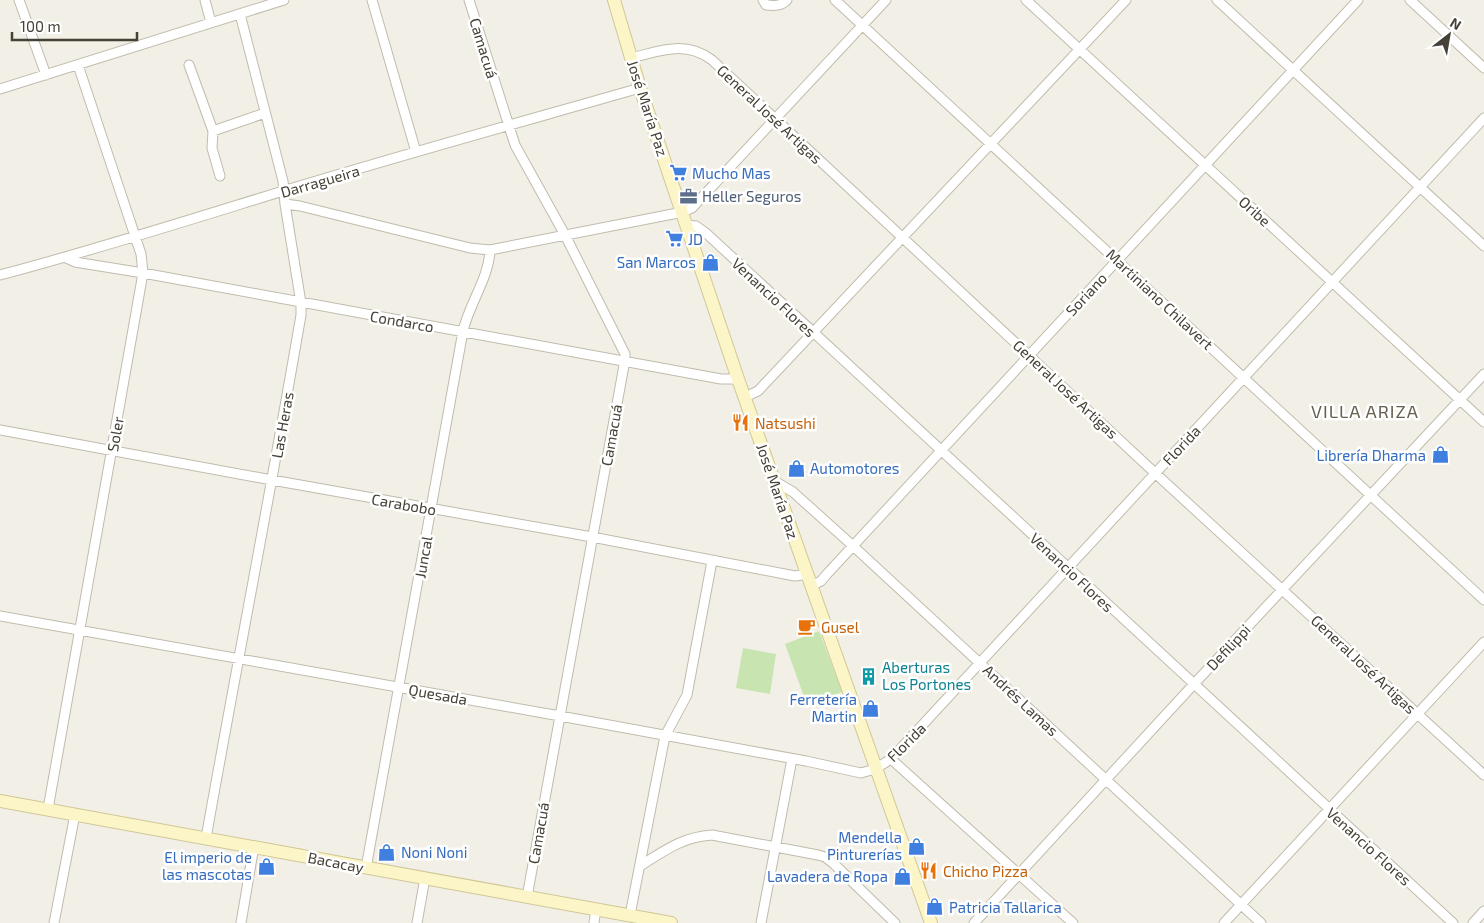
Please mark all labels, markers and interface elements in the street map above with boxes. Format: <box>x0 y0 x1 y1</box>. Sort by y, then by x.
scale bar <box>12 10 138 42</box>
north arrow <box>1424 10 1474 60</box>
text: N <box>1447 14 1465 33</box>
street label: Camacuá <box>466 16 502 80</box>
text: 100 m <box>20 17 61 35</box>
street label: José María Paz <box>624 58 672 158</box>
street label: General José Artigas <box>714 61 826 167</box>
street label: Darragueira <box>278 161 362 201</box>
supermarket icon: Mucho Mas <box>668 163 688 183</box>
place label: Mucho Mas <box>692 164 771 182</box>
office icon: Heller Seguros <box>678 186 698 206</box>
place label: Heller Seguros <box>702 187 801 205</box>
street label: Oribe <box>1235 192 1275 230</box>
supermarket icon: JD <box>664 229 684 249</box>
place label: JD <box>688 230 703 248</box>
street label: Martiniano Chilavert <box>1103 245 1217 353</box>
shop icon: San Marcos <box>700 252 720 272</box>
place label: San Marcos <box>617 253 696 271</box>
street label: Venancio Flores <box>728 254 820 340</box>
street label: Soriano <box>1062 269 1110 319</box>
street label: Condarco <box>369 307 435 335</box>
street label: General José Artigas <box>1010 336 1122 442</box>
street label: Las Heras <box>267 391 297 459</box>
district label: VILLA ARIZA <box>1311 400 1419 422</box>
street label: Camacuá <box>597 403 625 467</box>
restaurant icon: Natsushi <box>731 413 751 433</box>
place label: Natsushi <box>755 414 816 432</box>
street label: Soler <box>103 415 127 453</box>
street label: Florida <box>1158 421 1204 469</box>
street label: José María Paz <box>753 441 803 541</box>
shop icon: Librería Dharma <box>1430 445 1450 465</box>
place label: Librería Dharma <box>1317 446 1426 464</box>
shop icon: Automotores <box>786 458 806 478</box>
place label: Automotores <box>810 459 900 477</box>
street label: Carabobo <box>370 489 438 519</box>
street label: Venancio Flores <box>1026 529 1118 615</box>
street label: Juncal <box>410 534 436 579</box>
street label: General José Artigas <box>1308 611 1420 717</box>
cafe icon: Gusel <box>797 617 817 637</box>
place label: Gusel <box>821 618 860 636</box>
street label: Defilippi <box>1202 620 1254 674</box>
place label: Aberturas Los Portones <box>882 658 971 693</box>
street label: Andrés Lamas <box>980 661 1062 739</box>
building icon: Aberturas Los Portones <box>858 666 878 686</box>
street label: Quesada <box>407 680 469 709</box>
place label: Ferretería Martin <box>789 690 857 725</box>
shop icon: Ferretería Martin <box>861 698 881 718</box>
street label: Florida <box>883 719 929 765</box>
street label: Camacuá <box>524 801 552 865</box>
street label: Venancio Flores <box>1323 803 1415 889</box>
place label: Mendella Pinturerías <box>827 828 902 863</box>
shop icon: Mendella Pinturerías <box>906 836 926 856</box>
shop icon: Noni Noni <box>377 842 397 862</box>
place label: Noni Noni <box>401 843 467 861</box>
place label: El imperio de las mascotas <box>162 848 252 883</box>
street label: Bacacay <box>306 848 366 876</box>
shop icon: El imperio de las mascotas <box>256 856 276 876</box>
restaurant icon: Chicho Pizza <box>919 861 939 881</box>
place label: Chicho Pizza <box>943 862 1028 880</box>
shop icon: Lavadera de Ropa <box>892 866 912 886</box>
place label: Lavadera de Ropa <box>767 867 888 885</box>
shop icon: Patricia Tallarica <box>925 897 945 917</box>
place label: Patricia Tallarica <box>949 898 1062 916</box>

